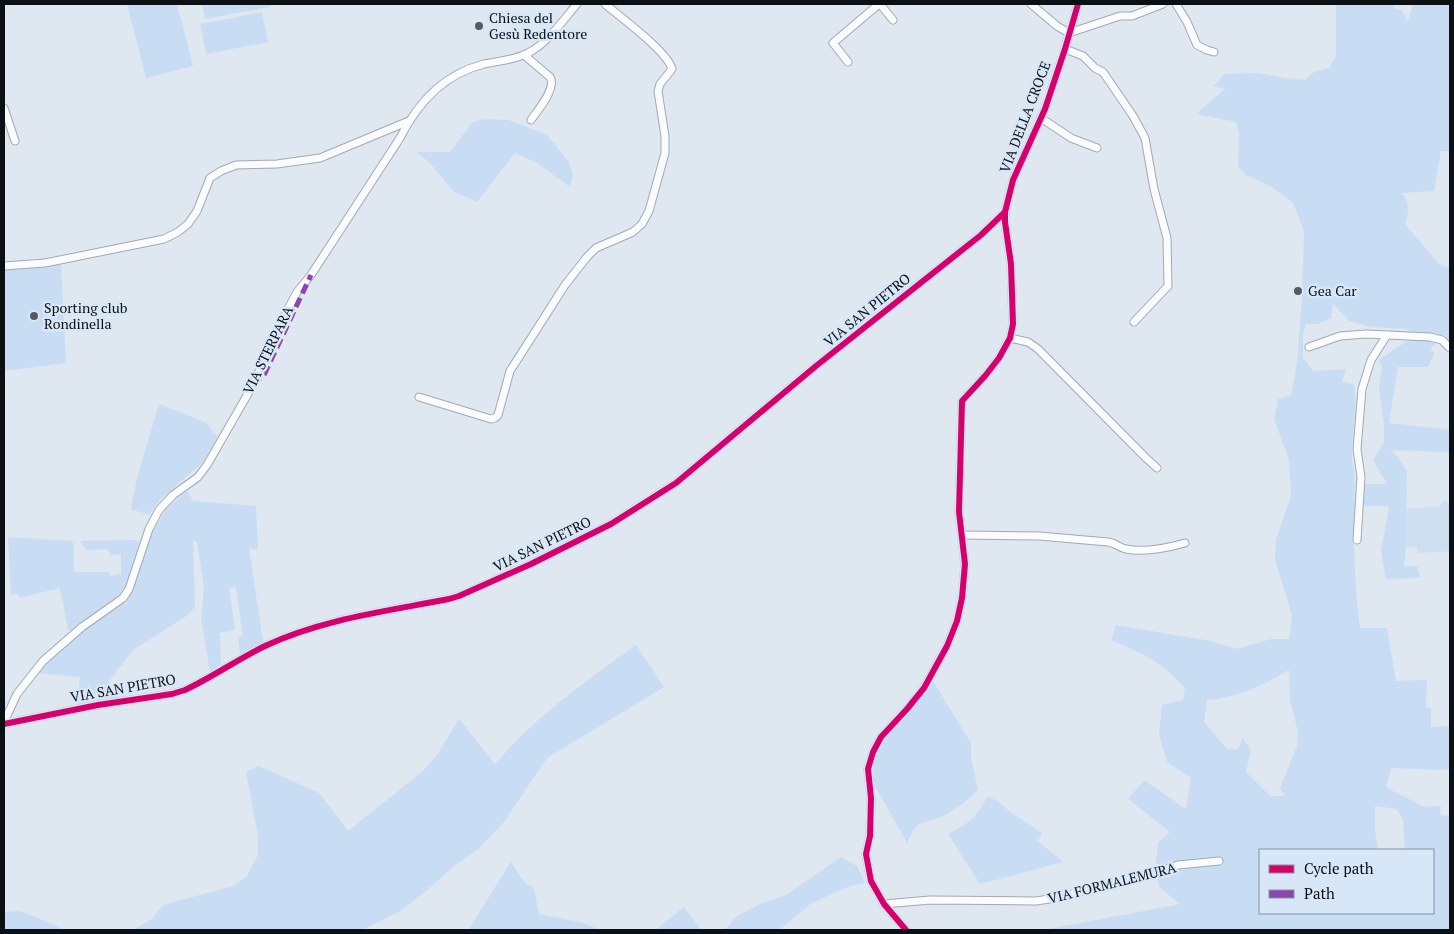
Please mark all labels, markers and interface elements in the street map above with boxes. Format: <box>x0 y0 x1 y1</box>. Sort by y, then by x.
place label: Chiesa del Gesù Redentore <box>489 8 587 43</box>
marker: Chiesa del Gesù Redentore <box>473 20 485 32</box>
street label: VIA DELLA CROCE <box>994 58 1055 175</box>
street label: VIA SAN PIETRO <box>819 269 914 351</box>
place label: Gea Car <box>1308 281 1357 300</box>
marker: Gea Car <box>1292 285 1304 297</box>
place label: Sporting club Rondinella <box>44 298 128 333</box>
street label: VIA STERPARA <box>238 302 297 397</box>
marker: Sporting club Rondinella <box>28 310 40 322</box>
street label: VIA SAN PIETRO <box>490 512 594 576</box>
street label: VIA SAN PIETRO <box>69 669 177 706</box>
legend <box>1259 849 1434 914</box>
street label: VIA FORMALEMURA <box>1046 857 1178 908</box>
text: Cycle path <box>1304 858 1374 878</box>
text: Path <box>1304 883 1335 903</box>

